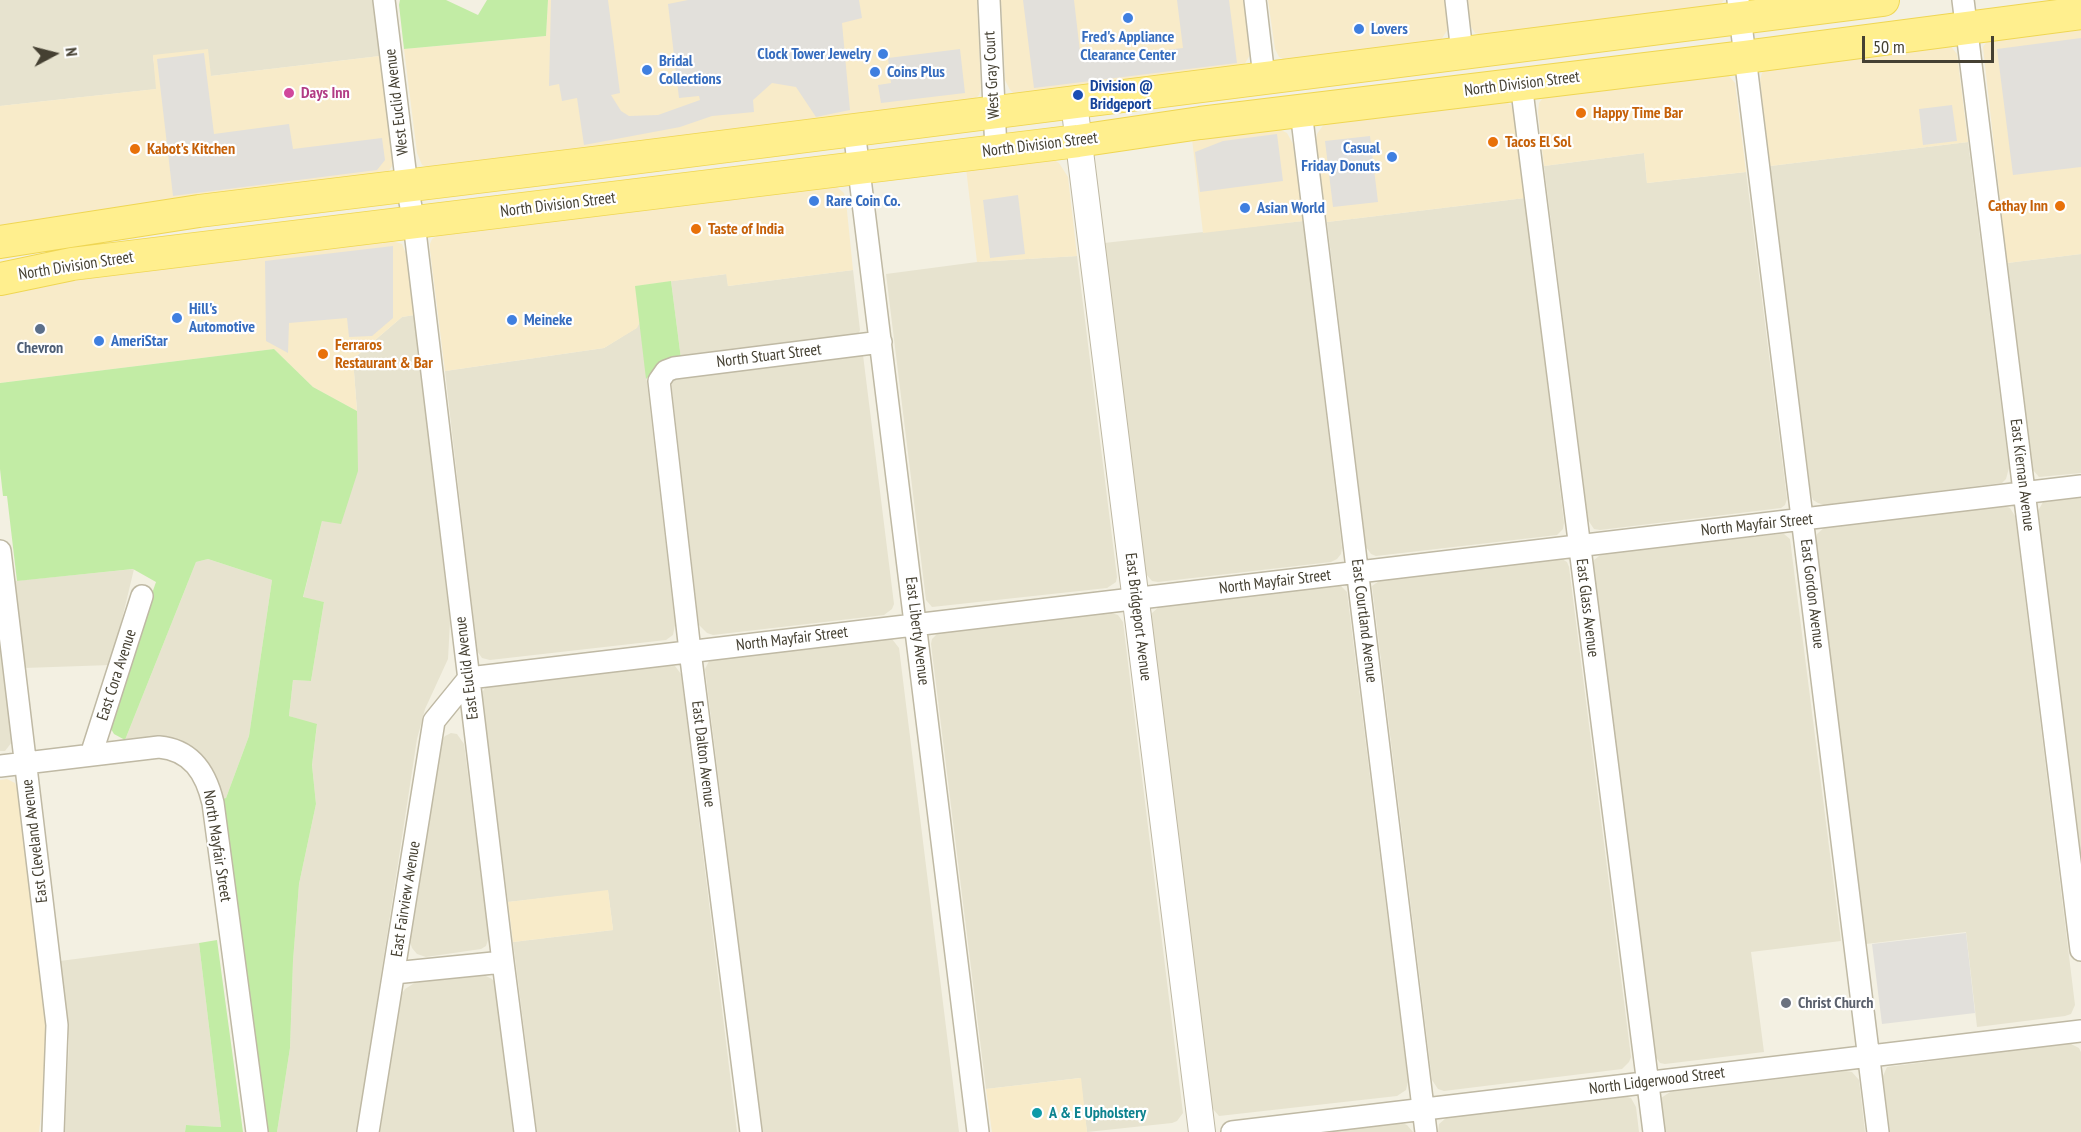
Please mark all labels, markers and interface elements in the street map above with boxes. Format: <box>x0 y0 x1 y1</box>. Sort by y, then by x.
marker: Fred's Appliance Clearance Center <box>1121 11 1135 25</box>
place label: Lovers <box>1371 19 1408 39</box>
marker: Lovers <box>1352 22 1366 36</box>
north arrow <box>24 24 84 84</box>
scale bar <box>1865 24 1997 62</box>
place label: Fred's Appliance Clearance Center <box>1080 27 1176 65</box>
street label: West Gray Court <box>980 31 1004 119</box>
text: 50 m <box>1873 35 1905 58</box>
place label: Clock Tower Jewelry <box>757 44 871 64</box>
text: N <box>61 46 82 57</box>
street label: West Euclid Avenue <box>381 47 413 157</box>
marker: Clock Tower Jewelry <box>876 47 890 61</box>
place label: Bridal Collections <box>659 51 721 89</box>
place label: Coins Plus <box>887 62 945 82</box>
marker: Bridal Collections <box>640 63 654 77</box>
marker: Coins Plus <box>868 65 882 79</box>
street label: North Division Street <box>1463 67 1581 101</box>
place label: Division @ Bridgeport <box>1090 76 1153 114</box>
place label: Days Inn <box>301 83 350 103</box>
marker: Days Inn <box>282 86 296 100</box>
marker: Division @ Bridgeport <box>1071 88 1085 102</box>
place label: Happy Time Bar <box>1593 103 1683 123</box>
marker: Happy Time Bar <box>1574 106 1588 120</box>
street label: North Division Street <box>981 128 1099 162</box>
place label: Tacos El Sol <box>1505 132 1571 152</box>
marker: Tacos El Sol <box>1486 135 1500 149</box>
place label: Casual Friday Donuts <box>1301 138 1380 176</box>
place label: Kabot's Kitchen <box>147 139 235 159</box>
marker: Kabot's Kitchen <box>128 142 142 156</box>
marker: Casual Friday Donuts <box>1385 150 1399 164</box>
street label: North Division Street <box>499 188 617 222</box>
place label: Rare Coin Co. <box>826 191 901 211</box>
marker: Rare Coin Co. <box>807 194 821 208</box>
place label: Cathay Inn <box>1988 196 2048 216</box>
place label: Asian World <box>1257 198 1325 218</box>
marker: Cathay Inn <box>2053 199 2067 213</box>
marker: Asian World <box>1238 201 1252 215</box>
place label: Taste of India <box>708 219 784 239</box>
marker: Taste of India <box>689 222 703 236</box>
street label: North Division Street <box>17 247 135 285</box>
place label: Hill's Automotive <box>189 299 255 337</box>
place label: Meineke <box>524 310 572 330</box>
marker: Hill's Automotive <box>170 311 184 325</box>
marker: Meineke <box>505 313 519 327</box>
marker: Chevron <box>33 322 47 336</box>
place label: AmeriStar <box>111 331 168 351</box>
marker: AmeriStar <box>92 334 106 348</box>
place label: Ferraros Restaurant & Bar <box>335 335 433 373</box>
place label: Chevron <box>17 338 63 358</box>
street label: North Stuart Street <box>716 340 822 372</box>
marker: Ferraros Restaurant & Bar <box>316 347 330 361</box>
street label: East Kiernan Avenue <box>2006 418 2038 532</box>
street label: North Mayfair Street <box>1700 510 1814 540</box>
street label: East Gordon Avenue <box>1796 538 1828 650</box>
street label: East Bridgeport Avenue <box>1121 552 1155 682</box>
street label: East Courtland Avenue <box>1347 558 1381 684</box>
street label: East Glass Avenue <box>1571 558 1603 658</box>
street label: North Mayfair Street <box>1218 566 1332 598</box>
street label: East Liberty Avenue <box>901 576 933 686</box>
street label: East Euclid Avenue <box>451 615 483 721</box>
street label: North Mayfair Street <box>735 623 849 655</box>
street label: East Cora Avenue <box>93 627 141 723</box>
street label: East Dalton Avenue <box>687 700 719 808</box>
street label: East Cleveland Avenue <box>18 778 52 904</box>
street label: North Mayfair Street <box>199 789 235 903</box>
street label: East Fairview Avenue <box>387 840 425 958</box>
place label: Christ Church <box>1798 993 1873 1013</box>
marker: Christ Church <box>1779 996 1793 1010</box>
street label: North Lidgerwood Street <box>1588 1063 1726 1099</box>
place label: A & E Upholstery <box>1049 1103 1146 1123</box>
marker: A & E Upholstery <box>1030 1106 1044 1120</box>

